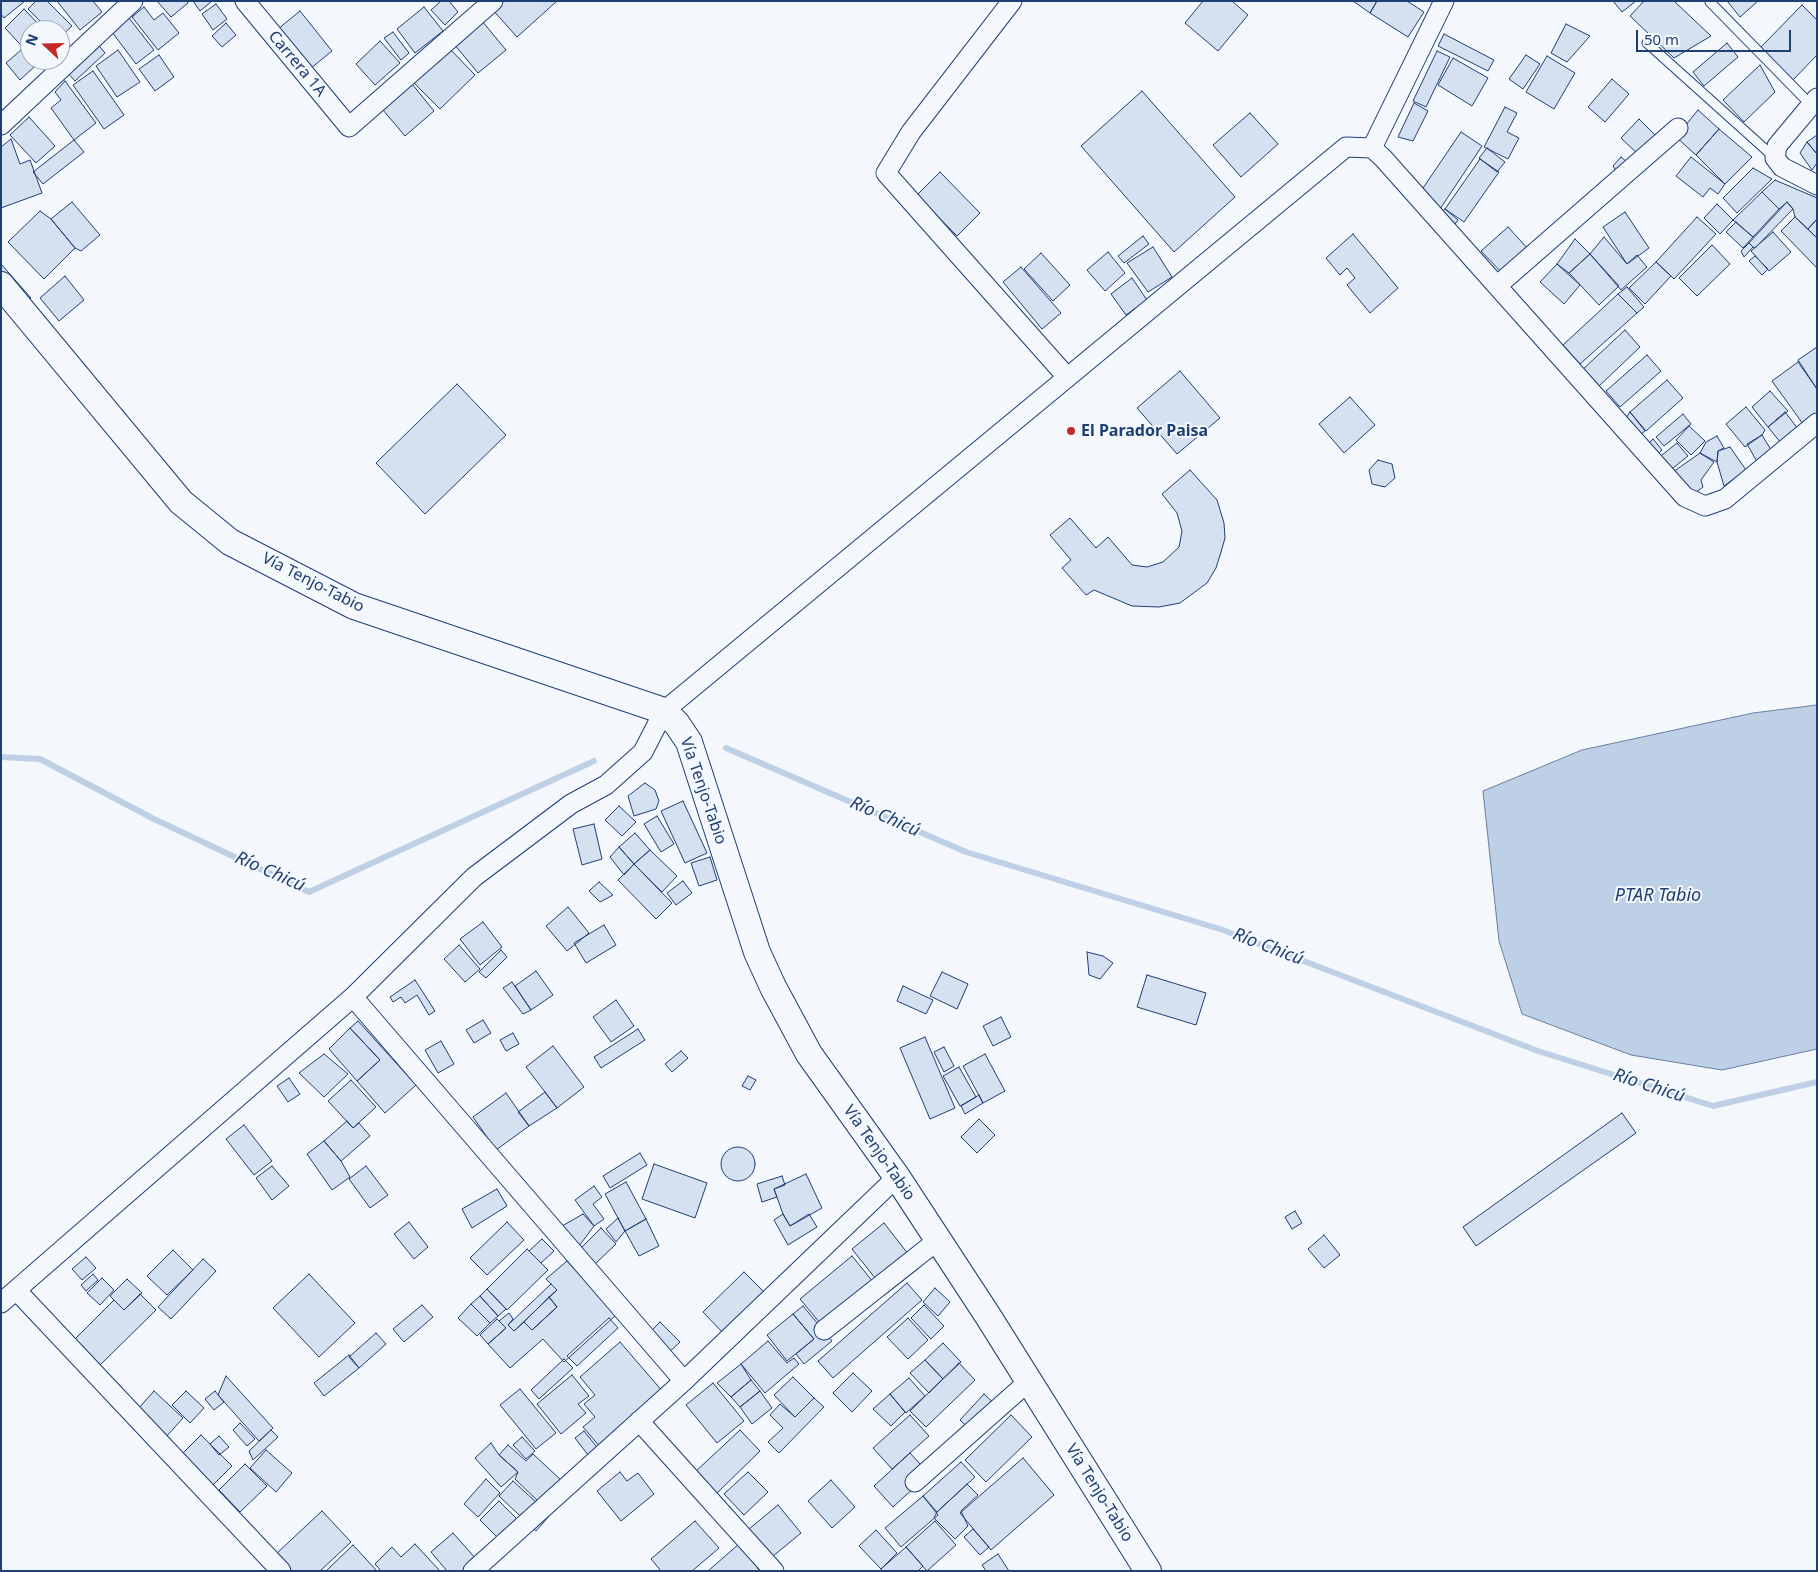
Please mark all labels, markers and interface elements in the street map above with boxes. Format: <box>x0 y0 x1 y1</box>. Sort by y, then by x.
north arrow <box>20 20 70 70</box>
scale bar <box>1638 20 1793 52</box>
street label: Carrera 1A <box>264 27 330 101</box>
text: 50 m <box>1644 29 1679 49</box>
text: N <box>21 31 42 49</box>
place label: El Parador Paisa <box>1081 421 1208 441</box>
marker: El Parador Paisa <box>1065 425 1077 437</box>
street label: Vía Tenjo-Tabio <box>259 549 367 617</box>
street label: Vía Tenjo-Tabio <box>676 735 730 847</box>
water label: Río Chicú <box>847 792 923 842</box>
water label: Río Chicú <box>232 847 308 897</box>
water label: PTAR Tabio <box>1615 885 1701 907</box>
water label: Río Chicú <box>1230 924 1306 970</box>
water label: Río Chicú <box>1610 1064 1688 1108</box>
street label: Vía Tenjo-Tabio <box>839 1102 919 1204</box>
street label: Vía Tenjo-Tabio <box>1061 1440 1137 1546</box>

